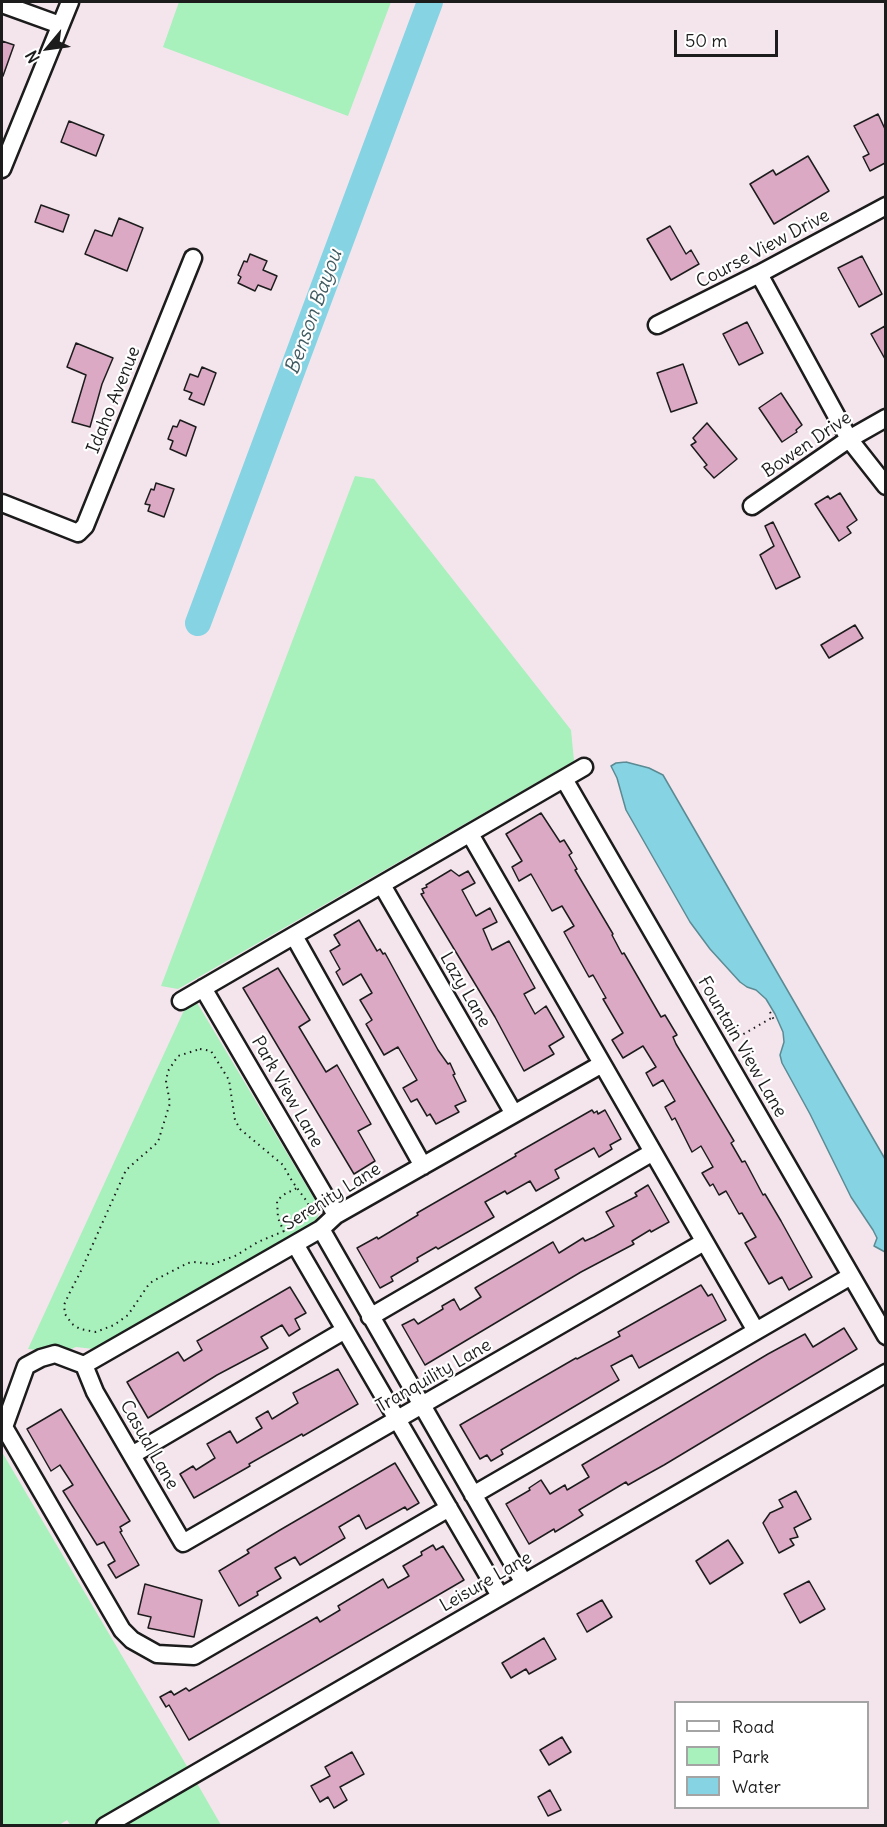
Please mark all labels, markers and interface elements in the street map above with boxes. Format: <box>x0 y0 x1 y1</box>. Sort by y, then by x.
north arrow <box>18 18 78 78</box>
scale bar <box>677 18 780 56</box>
text: 50 m <box>685 29 727 52</box>
text: N <box>21 47 44 66</box>
street label: Course View Drive <box>693 205 833 293</box>
water label: Benson Bayou <box>280 246 348 378</box>
street label: Idaho Avenue <box>83 343 145 457</box>
street label: Bowen Drive <box>758 407 856 483</box>
street label: Lazy Lane <box>435 949 495 1031</box>
street label: Fountain View Lane <box>693 973 791 1121</box>
street label: Park View Lane <box>246 1032 328 1152</box>
street label: Serenity Lane <box>279 1158 385 1236</box>
street label: Tranquility Lane <box>373 1334 495 1418</box>
street label: Casual Lane <box>115 1397 183 1493</box>
street label: Leisure Lane <box>436 1547 536 1617</box>
legend <box>674 1701 869 1809</box>
text: Road <box>732 1715 774 1738</box>
text: Park <box>732 1745 769 1768</box>
text: Water <box>732 1775 781 1798</box>

